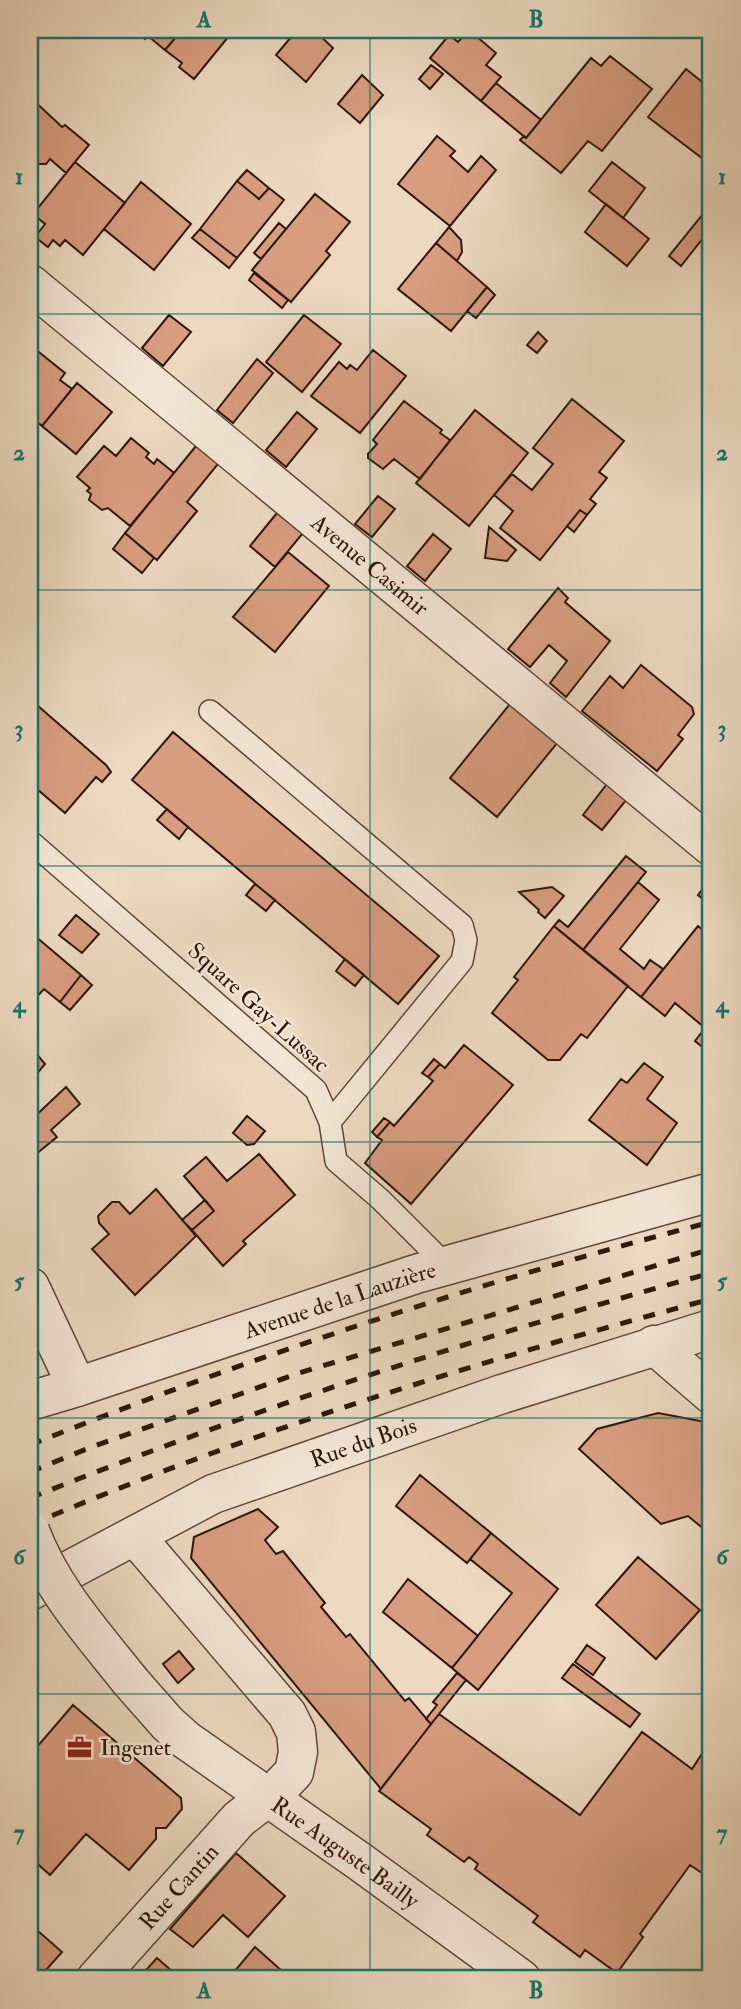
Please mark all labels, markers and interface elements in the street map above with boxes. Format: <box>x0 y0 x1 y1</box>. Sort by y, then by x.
text: A <box>196 5 212 34</box>
text: B <box>528 5 544 34</box>
text: 1 <box>15 162 23 191</box>
text: 1 <box>718 162 726 191</box>
text: 2 <box>13 438 25 467</box>
text: 2 <box>716 438 728 467</box>
street label: Avenue Casimir <box>304 507 435 622</box>
text: 3 <box>15 714 23 743</box>
text: 3 <box>718 714 726 743</box>
street label: Square Gay-Lussac <box>182 936 335 1079</box>
text: 4 <box>12 990 27 1019</box>
text: 4 <box>715 990 730 1019</box>
street label: Avenue de la Lauzière <box>239 1255 440 1346</box>
text: 5 <box>14 1266 25 1295</box>
text: 5 <box>717 1266 728 1295</box>
street label: Rue du Bois <box>306 1411 421 1474</box>
text: 6 <box>13 1542 27 1571</box>
text: 6 <box>716 1542 730 1571</box>
office icon: Ingenet <box>66 1733 94 1761</box>
place label: Ingenet <box>100 1733 171 1762</box>
street label: Rue Auguste Bailly <box>266 1790 426 1916</box>
text: 7 <box>14 1818 25 1847</box>
text: 7 <box>717 1818 728 1847</box>
street label: Rue Cantin <box>133 1838 225 1936</box>
text: A <box>196 1976 212 2005</box>
text: B <box>528 1976 544 2005</box>

